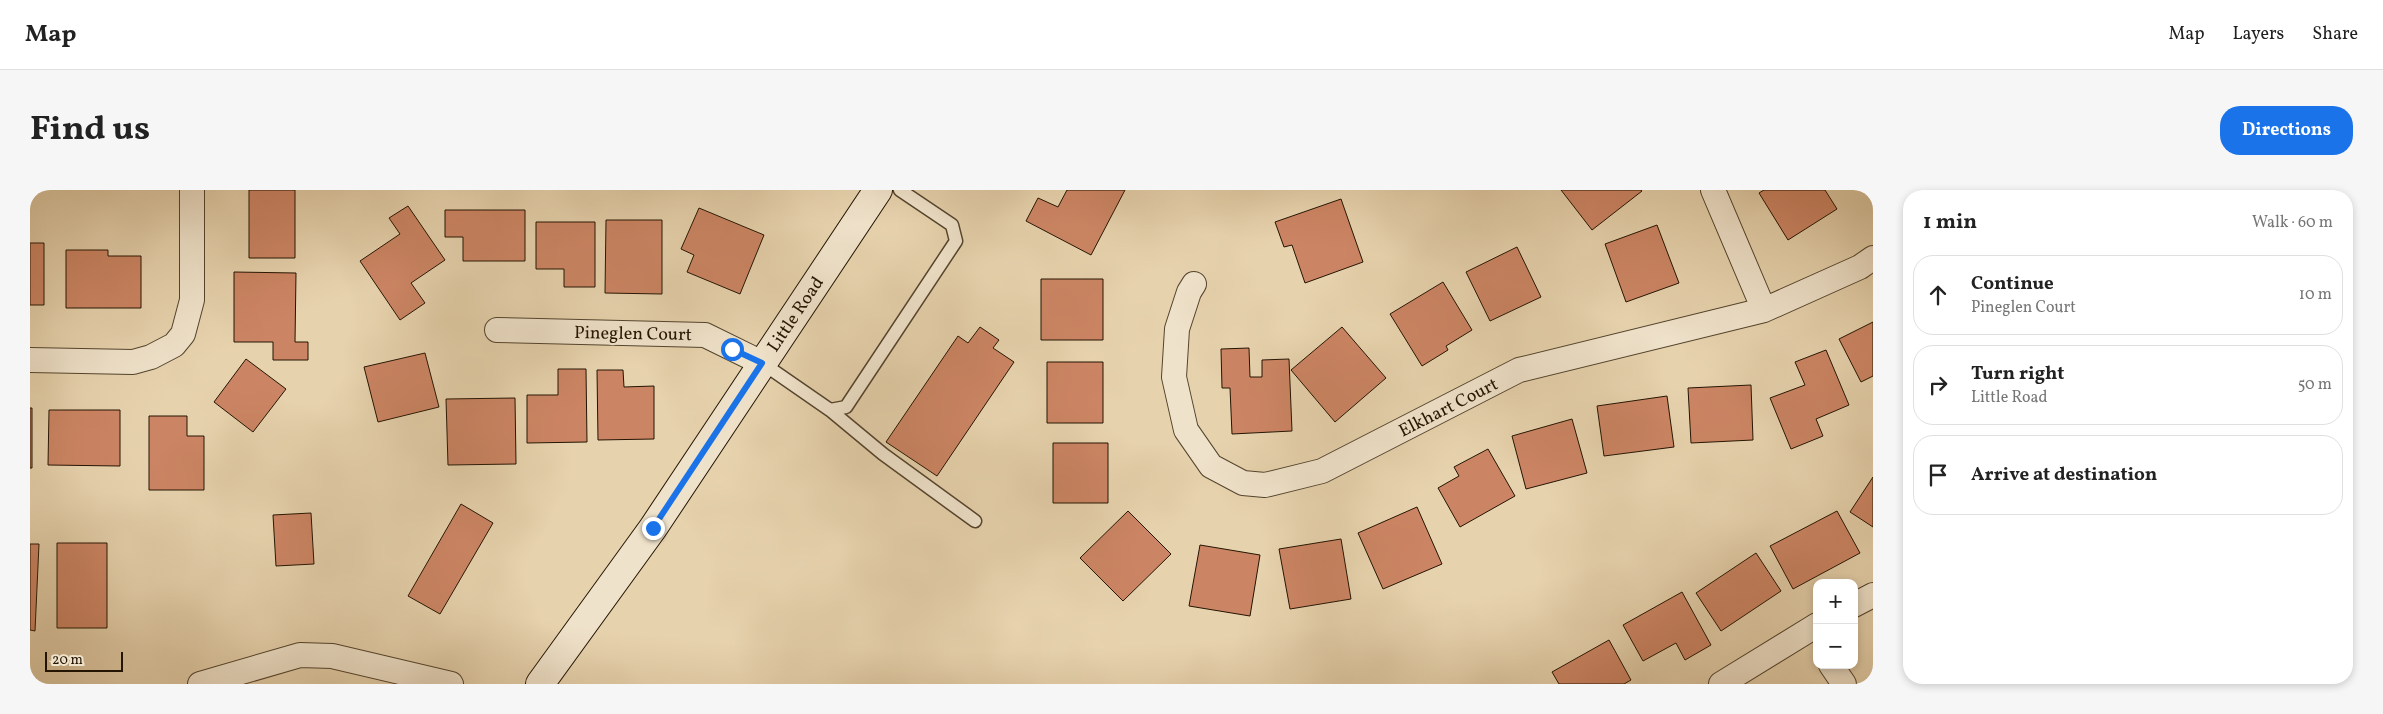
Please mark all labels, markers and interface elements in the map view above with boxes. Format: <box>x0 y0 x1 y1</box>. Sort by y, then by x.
text: Map <box>25 18 76 52</box>
text: Map <box>2168 22 2204 47</box>
text: Layers <box>2232 22 2284 47</box>
text: Share <box>2312 22 2358 47</box>
text: Find us <box>30 106 150 154</box>
button: Directions <box>2220 106 2353 155</box>
text: 1 min <box>1923 208 1977 237</box>
text: Walk · 60 m <box>2252 212 2333 234</box>
text: Continue <box>1971 271 2054 297</box>
street label: Little Road <box>762 272 831 358</box>
icon: ahead <box>1924 281 1952 309</box>
text: 10 m <box>2299 284 2332 306</box>
text: Pineglen Court <box>1971 297 2076 319</box>
street label: Pineglen Court <box>574 321 692 348</box>
route start <box>721 338 744 361</box>
text: Turn right <box>1971 361 2064 387</box>
icon: right <box>1924 371 1952 399</box>
street label: Elkhart Court <box>1395 373 1503 444</box>
text: 50 m <box>2298 374 2332 396</box>
text: Little Road <box>1971 387 2048 409</box>
icon: arrive <box>1924 461 1952 489</box>
text: Arrive at destination <box>1971 462 2157 488</box>
route end <box>642 517 665 540</box>
map controls <box>1813 579 1858 669</box>
button: + <box>1813 579 1858 624</box>
button: − <box>1813 624 1858 669</box>
scale bar <box>45 649 122 672</box>
text: 20 m <box>52 651 83 670</box>

